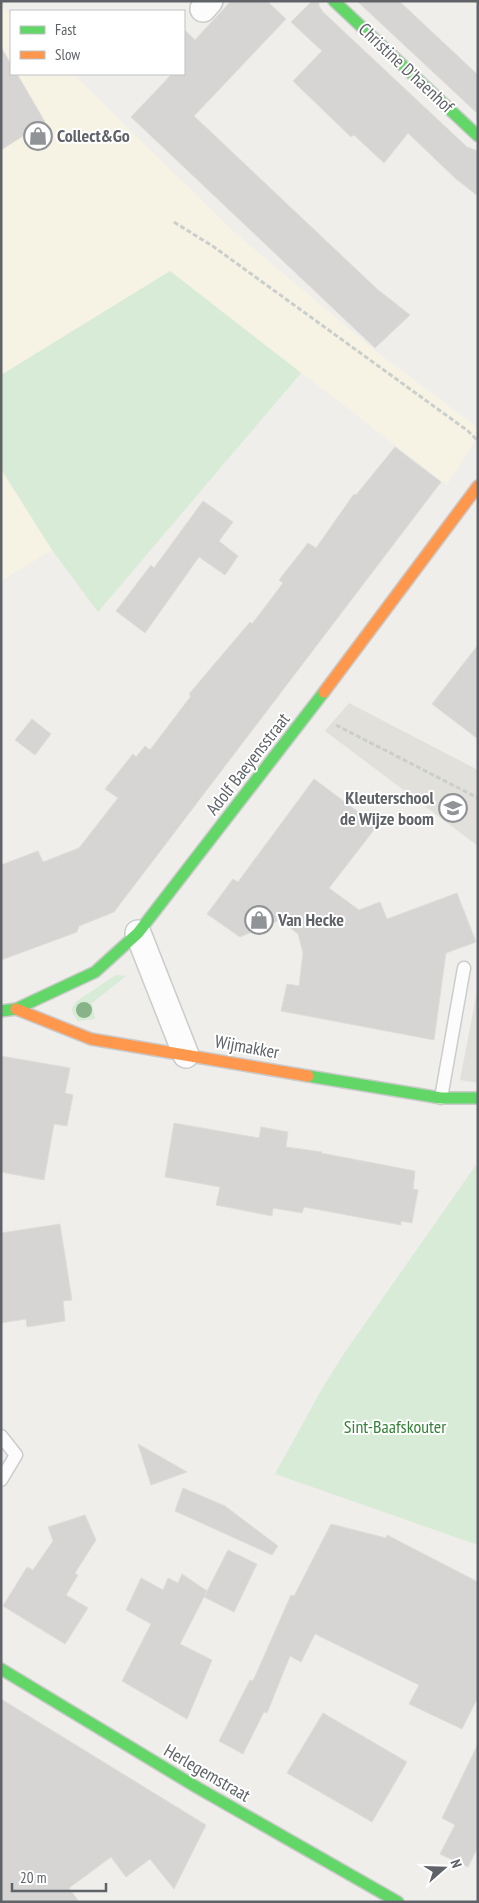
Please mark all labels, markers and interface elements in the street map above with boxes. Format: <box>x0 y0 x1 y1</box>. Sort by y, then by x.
legend <box>10 10 185 75</box>
street label: Christine D'haenhof <box>354 18 460 119</box>
text: Fast <box>55 20 76 39</box>
text: Slow <box>55 45 80 64</box>
shop icon: Collect&Go <box>23 121 53 151</box>
place label: Collect&Go <box>57 124 130 147</box>
street label: Adolf Baeyensstraat <box>201 708 295 819</box>
place label: Kleuterschool de Wijze boom <box>340 786 435 830</box>
school or university icon: Kleuterschool de Wijze boom <box>438 793 468 823</box>
shop icon: Van Hecke <box>244 905 274 935</box>
place label: Van Hecke <box>277 908 344 931</box>
street label: Wijmakker <box>213 1030 281 1063</box>
park label: Sint-Baafskouter <box>344 1415 446 1438</box>
street label: Herlegemstraat <box>160 1739 254 1806</box>
north arrow <box>419 1843 469 1893</box>
text: N <box>446 1857 466 1870</box>
scale bar <box>12 1860 106 1892</box>
text: 20 m <box>20 1868 46 1887</box>

